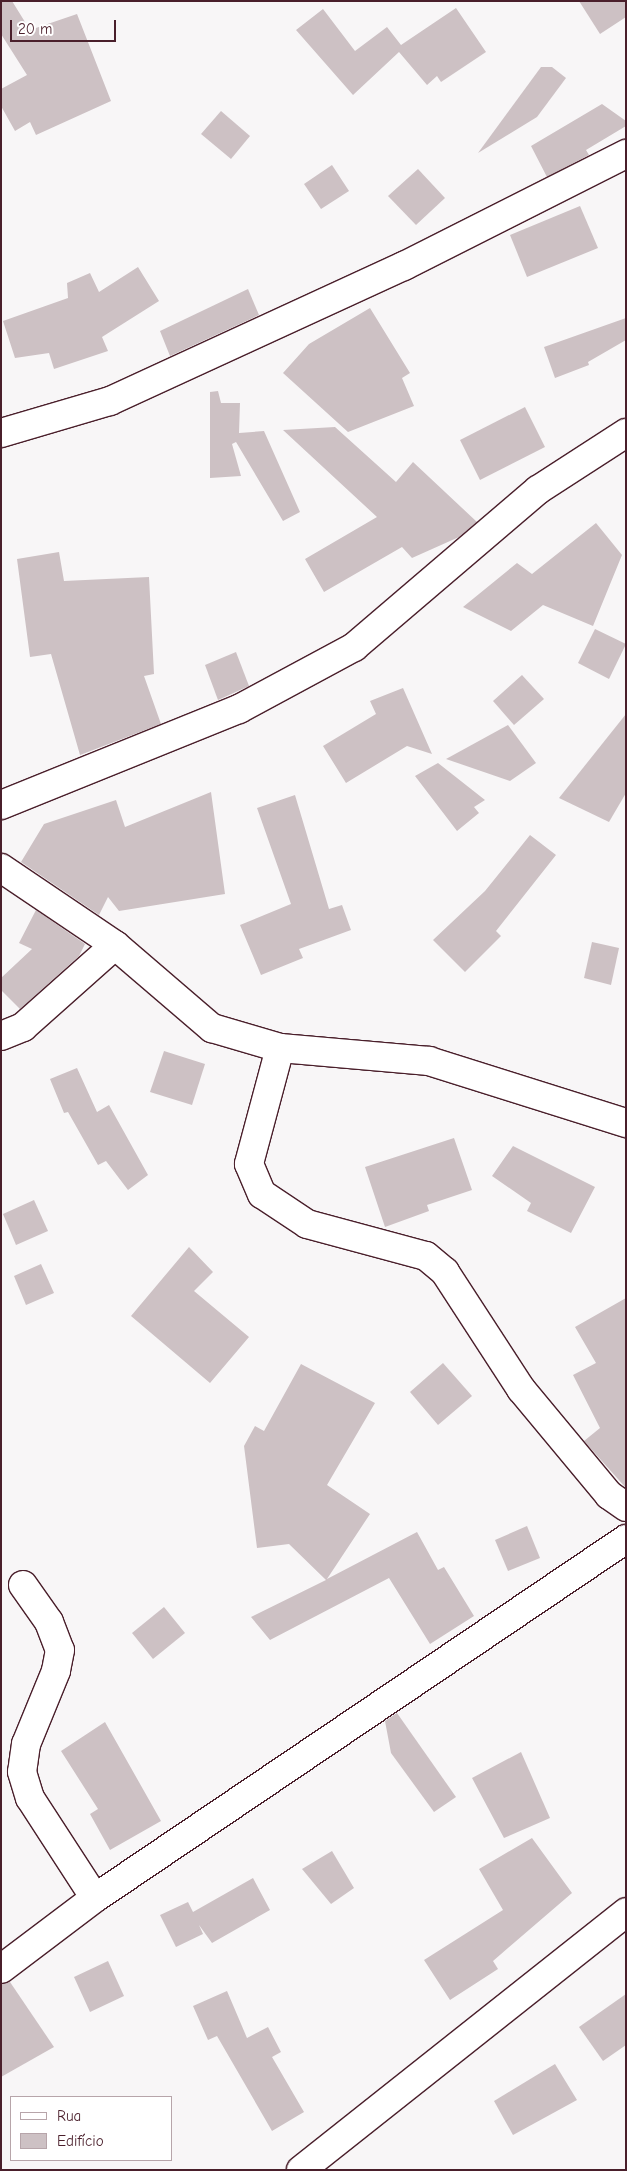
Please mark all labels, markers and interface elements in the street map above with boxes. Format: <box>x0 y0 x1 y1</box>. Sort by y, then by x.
scale bar <box>12 10 119 42</box>
text: 20 m <box>18 20 52 38</box>
legend <box>10 2096 172 2161</box>
text: Rua <box>57 2107 81 2125</box>
text: Edifício <box>57 2132 104 2150</box>

